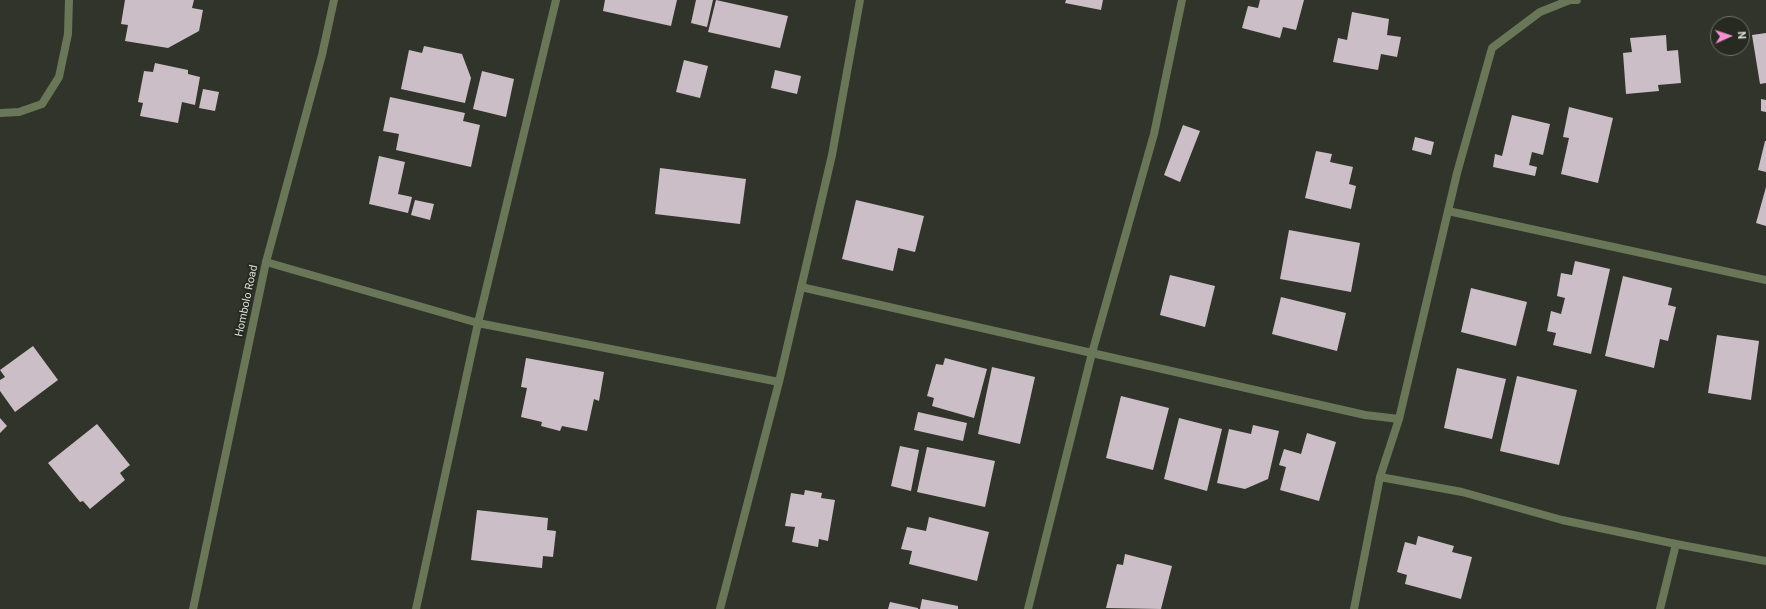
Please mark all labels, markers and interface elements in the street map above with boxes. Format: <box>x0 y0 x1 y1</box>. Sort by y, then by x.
north arrow <box>1710 16 1750 56</box>
text: N <box>1735 31 1748 40</box>
street label: Hombolo Road <box>233 264 261 338</box>

